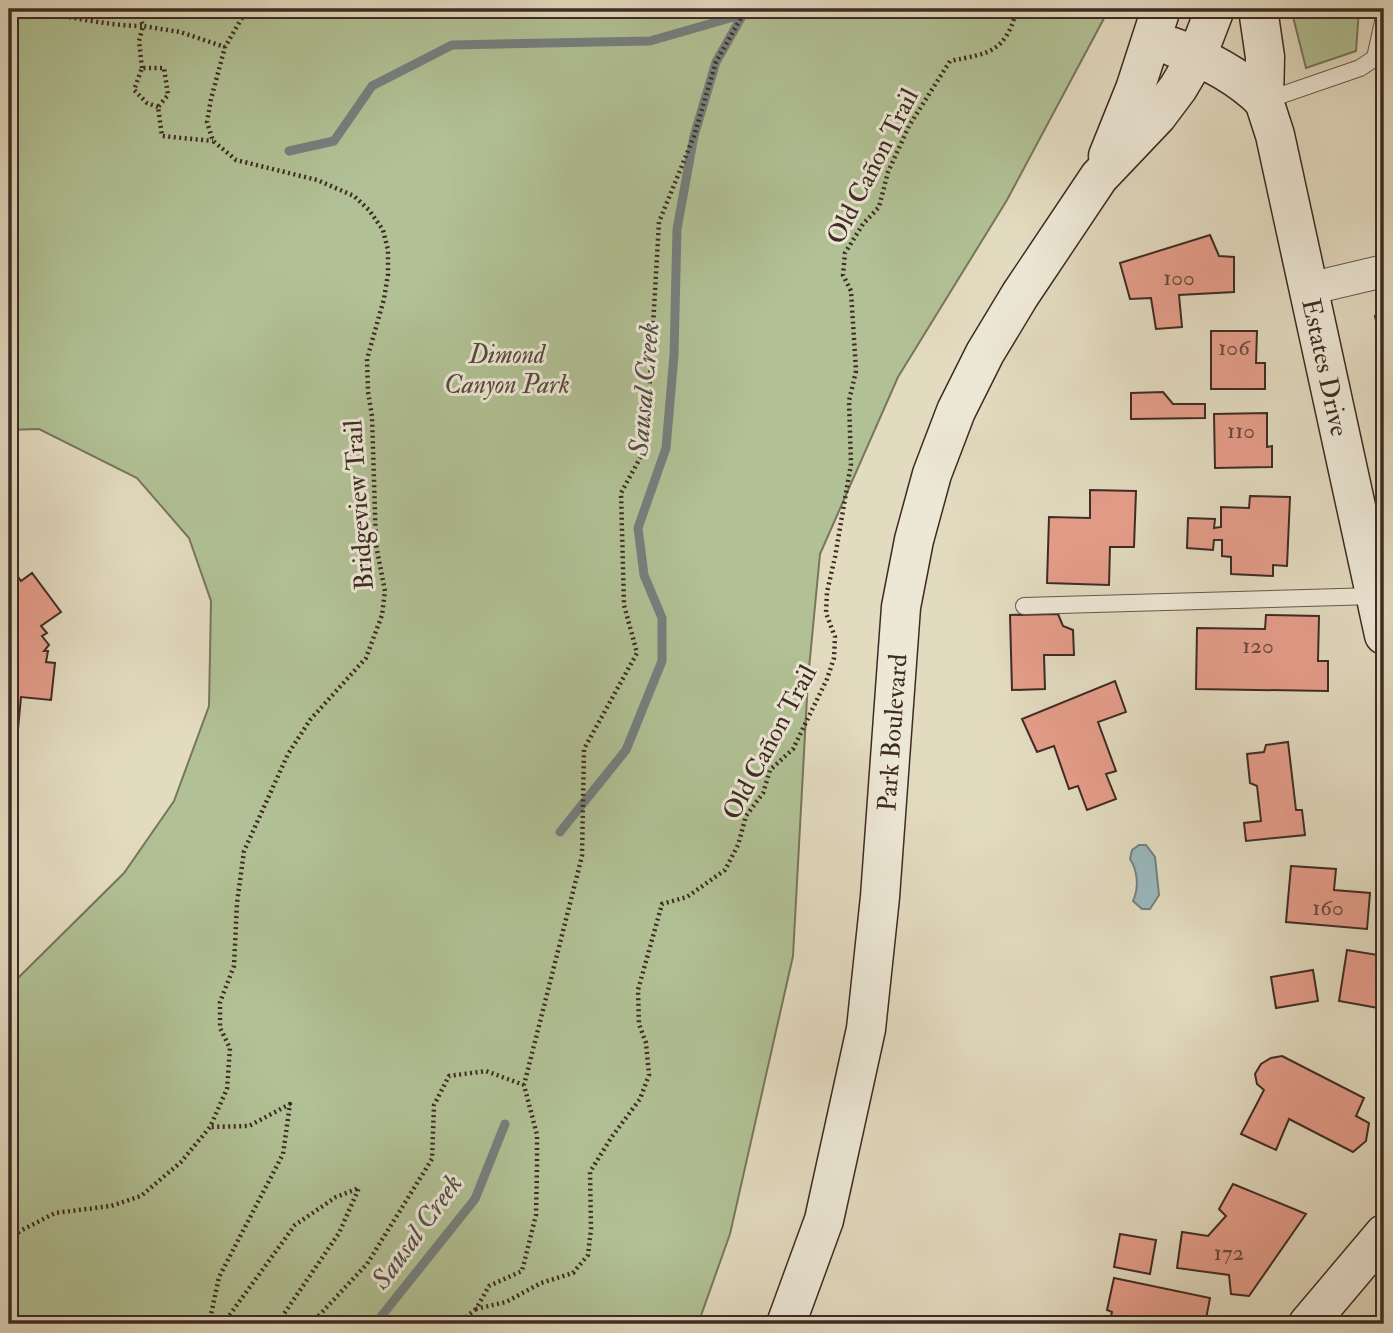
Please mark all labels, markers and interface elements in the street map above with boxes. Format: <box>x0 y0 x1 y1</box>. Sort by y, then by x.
street label: Old Cañon Trail <box>820 83 926 250</box>
house number: 100 <box>1163 263 1195 292</box>
street label: Estates Drive <box>1294 296 1355 439</box>
water label: Sausal Creek <box>621 321 668 458</box>
house number: 106 <box>1218 333 1251 362</box>
park label: Dimond Canyon Park <box>444 339 570 401</box>
house number: 110 <box>1227 416 1255 445</box>
street label: Bridgeview Trail <box>337 418 381 591</box>
house number: 120 <box>1242 631 1274 660</box>
street label: Park Boulevard <box>871 653 915 812</box>
street label: Old Cañon Trail <box>716 659 824 825</box>
house number: 160 <box>1312 893 1344 922</box>
water label: Sausal Creek <box>363 1168 471 1297</box>
house number: 172 <box>1214 1238 1244 1267</box>

